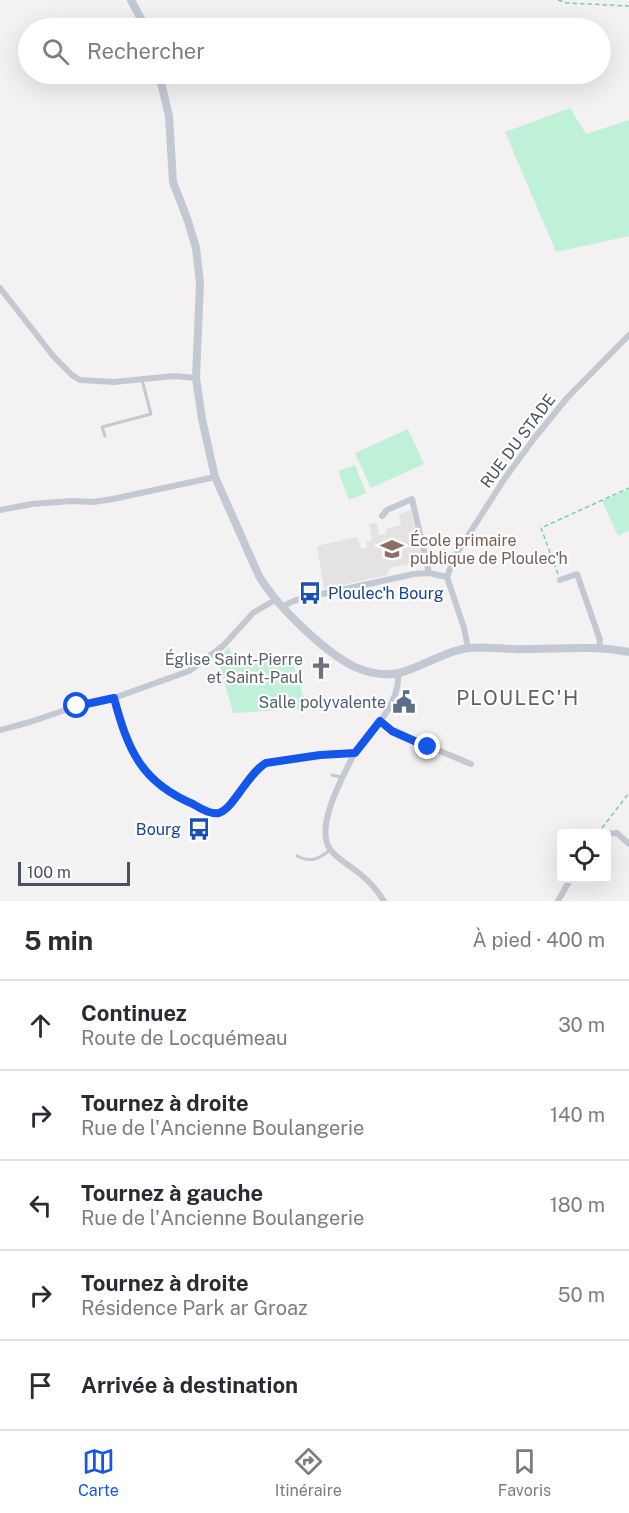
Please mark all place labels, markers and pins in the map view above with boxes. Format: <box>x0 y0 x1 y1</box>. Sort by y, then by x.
place label: École primaire publique de Ploulec'h <box>410 530 568 568</box>
school or university icon: École primaire publique de Ploulec'h <box>379 536 405 562</box>
bus stop icon: Ploulec'h Bourg <box>297 580 323 606</box>
place label: Ploulec'h Bourg <box>328 584 444 603</box>
place label: Église Saint-Pierre et Saint-Paul <box>165 649 303 687</box>
church icon: Église Saint-Pierre et Saint-Paul <box>308 655 334 681</box>
public building icon: Salle polyvalente <box>391 689 417 715</box>
place label: Salle polyvalente <box>259 693 386 712</box>
bus stop icon: Bourg <box>186 816 212 842</box>
place label: Bourg <box>136 820 181 839</box>

